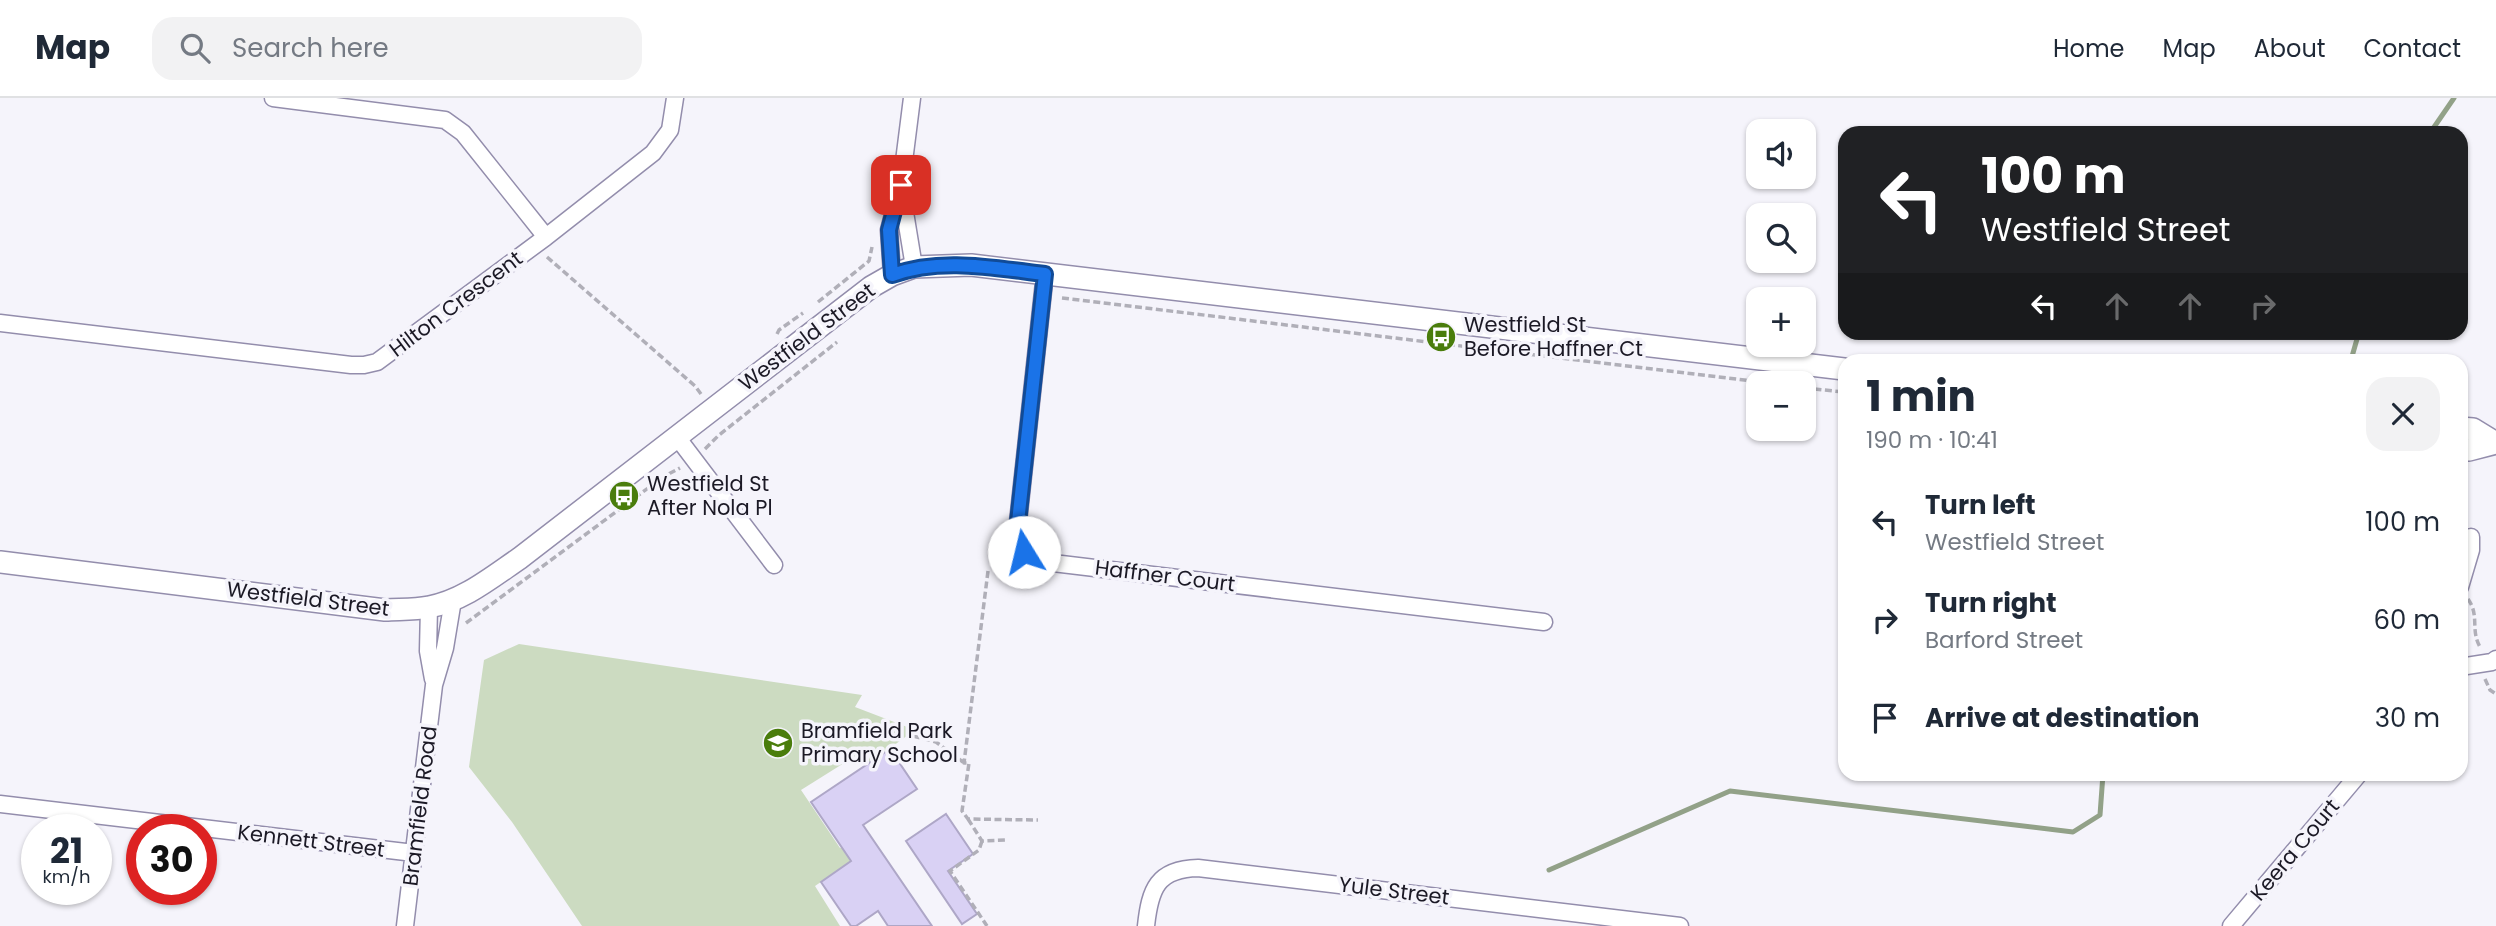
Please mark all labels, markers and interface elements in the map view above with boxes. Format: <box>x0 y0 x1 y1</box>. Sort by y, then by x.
search box <box>152 17 642 80</box>
text: Map <box>35 24 110 71</box>
icon: search <box>176 29 214 67</box>
text: Search here <box>232 30 389 66</box>
text: Home <box>2053 32 2125 65</box>
text: Map <box>2163 32 2216 65</box>
text: About <box>2254 32 2325 65</box>
text: Contact <box>2363 32 2461 65</box>
map controls <box>1746 119 1816 441</box>
button: sound <box>1746 119 1816 189</box>
text: 100 m <box>1981 142 2126 210</box>
icon: left <box>1866 154 1957 245</box>
pin <box>871 155 931 215</box>
icon: arrive <box>882 166 920 204</box>
button: search <box>1746 203 1816 273</box>
text: Westfield Street <box>1981 207 2230 252</box>
street label: Hilton Crescent <box>383 244 528 363</box>
street label: Westfield Street <box>733 276 881 397</box>
button: + <box>1746 287 1816 357</box>
icon: left <box>2025 287 2063 325</box>
icon: ahead <box>2098 287 2136 325</box>
icon: ahead <box>2171 287 2209 325</box>
icon: right <box>2244 287 2282 325</box>
place label: Westfield St Before Haffner Ct <box>1464 310 1643 363</box>
bus stop icon: Westfield St Before Haffner Ct <box>1424 320 1458 354</box>
text: 1 min <box>1866 367 1976 426</box>
button: − <box>1746 371 1816 441</box>
button: close <box>2366 377 2440 451</box>
text: 190 m · 10:41 <box>1866 424 1998 456</box>
place label: Westfield St After Nola Pl <box>647 469 773 522</box>
bus stop icon: Westfield St After Nola Pl <box>607 479 641 513</box>
text: Turn left <box>1925 487 2036 523</box>
icon: left <box>1866 503 1904 541</box>
text: 100 m <box>2365 504 2440 540</box>
position arrow <box>987 515 1061 589</box>
text: Westfield Street <box>1925 526 2104 558</box>
street label: Haffner Court <box>1093 553 1237 598</box>
street label: Westfield Street <box>225 574 391 623</box>
text: Turn right <box>1925 585 2057 621</box>
icon: right <box>1866 601 1904 639</box>
text: 60 m <box>2373 602 2440 638</box>
text: Barford Street <box>1925 624 2083 656</box>
icon: arrive <box>1866 699 1904 737</box>
text: Arrive at destination <box>1925 700 2200 736</box>
text: 30 m <box>2375 700 2440 736</box>
place label: Bramfield Park Primary School <box>801 716 958 769</box>
street label: Bramfield Road <box>395 724 444 888</box>
school or university icon: Bramfield Park Primary School <box>761 726 795 760</box>
street label: Keera Court <box>2243 793 2346 907</box>
speed limit sign: 30 <box>126 814 217 905</box>
street label: Kennett Street <box>236 817 386 864</box>
text: 21 <box>50 826 83 875</box>
text: km/h <box>43 864 90 889</box>
street label: Yule Street <box>1337 869 1451 912</box>

